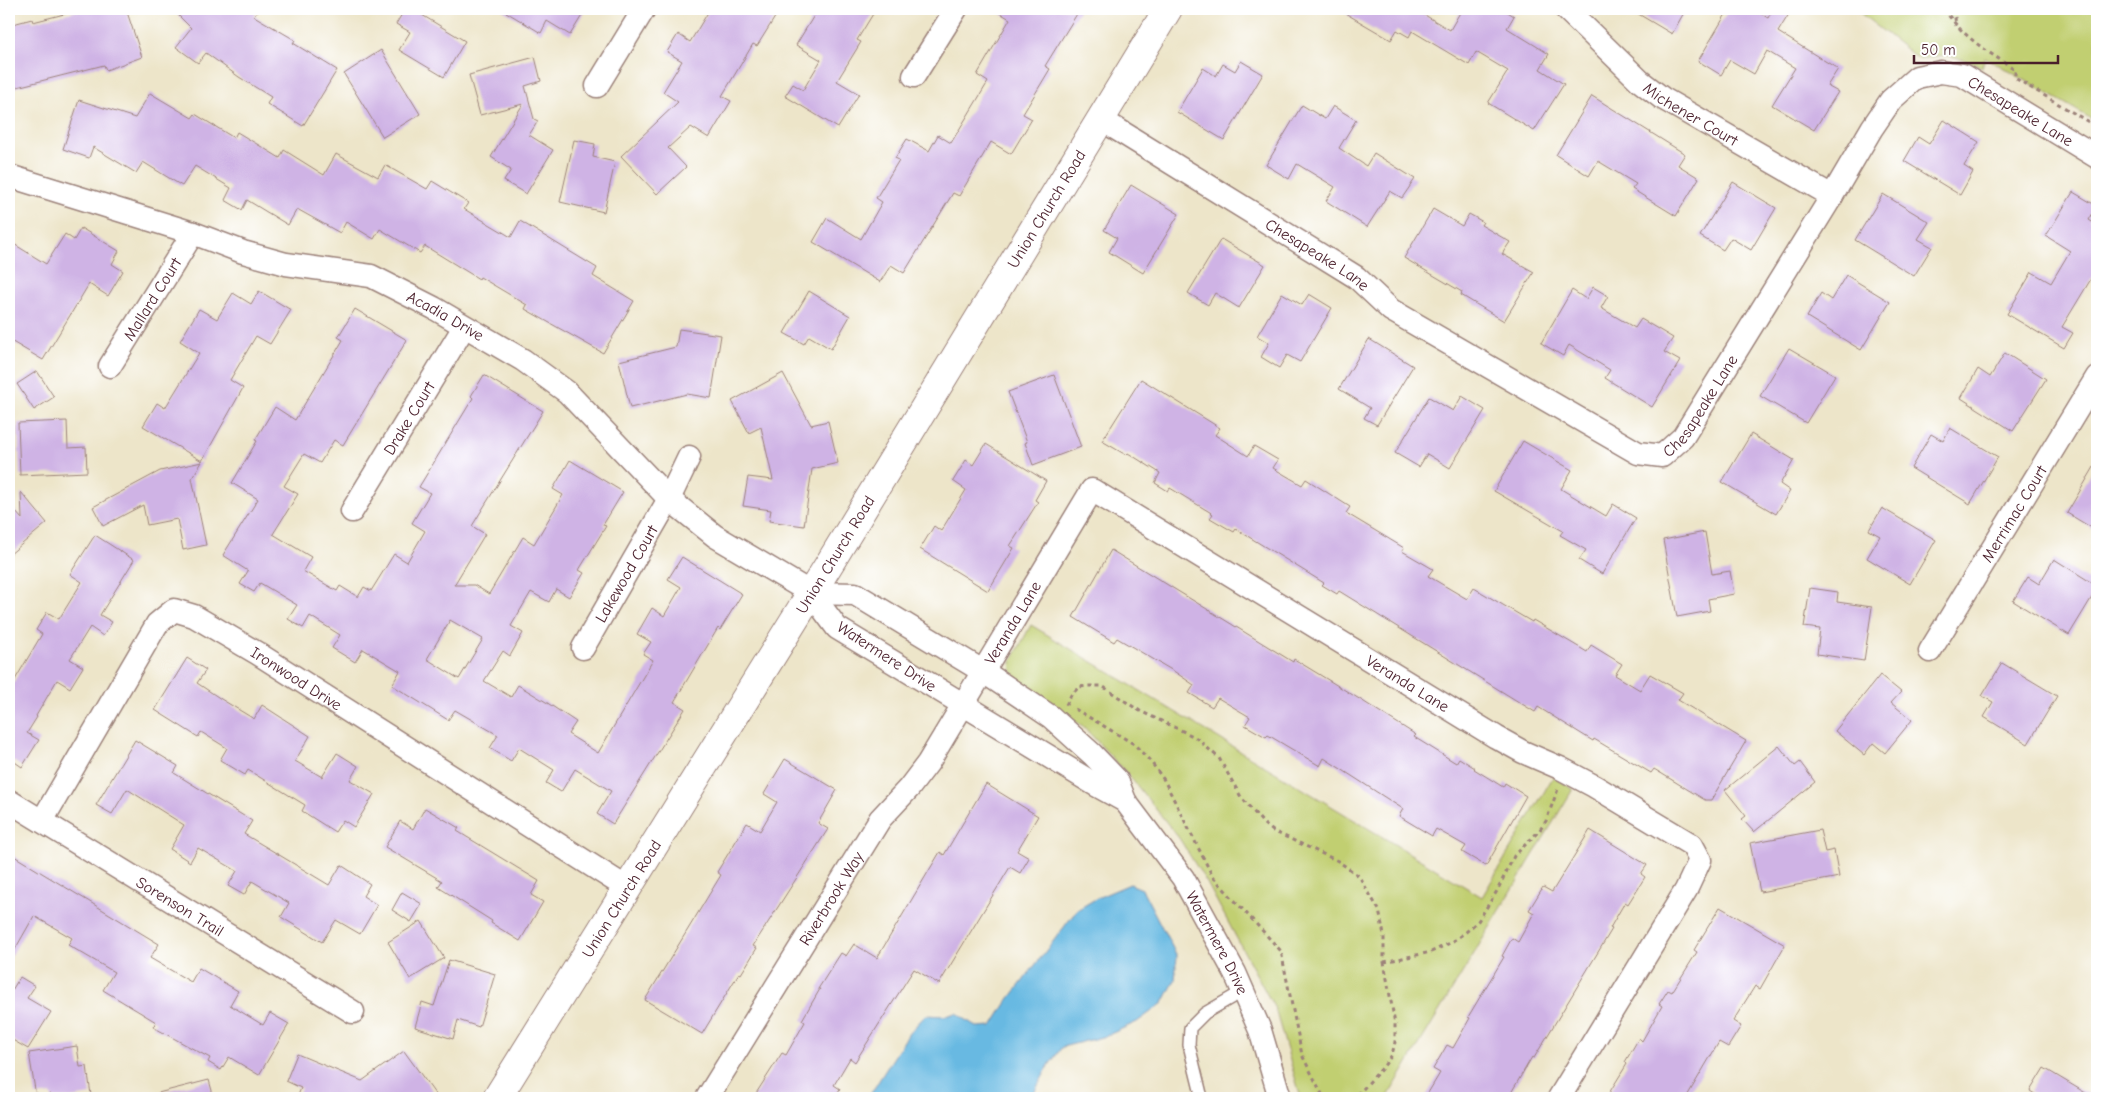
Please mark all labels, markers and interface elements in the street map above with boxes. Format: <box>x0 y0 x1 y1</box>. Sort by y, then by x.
scale bar <box>1914 32 2057 64</box>
text: 50 m <box>1921 41 1956 59</box>
street label: Chesapeake Lane <box>1964 73 2076 150</box>
street label: Michener Court <box>1639 79 1741 150</box>
street label: Union Church Road <box>1004 147 1090 272</box>
street label: Chesapeake Lane <box>1262 215 1373 295</box>
street label: Mallard Court <box>120 254 185 344</box>
street label: Acadia Drive <box>404 288 487 345</box>
street label: Chesapeake Lane <box>1659 352 1742 461</box>
street label: Drake Court <box>380 378 439 458</box>
street label: Merrimac Court <box>1978 462 2051 566</box>
street label: Union Church Road <box>793 493 879 617</box>
street label: Lakewood Court <box>592 522 662 626</box>
street label: Veranda Lane <box>981 578 1045 668</box>
street label: Watermere Drive <box>833 618 939 696</box>
street label: Ironwood Drive <box>247 643 345 715</box>
street label: Veranda Lane <box>1363 652 1452 716</box>
street label: Union Church Road <box>579 837 665 961</box>
street label: Riverbrook Way <box>796 848 868 949</box>
street label: Sorenson Trail <box>133 873 227 941</box>
street label: Watermere Drive <box>1182 888 1251 998</box>

